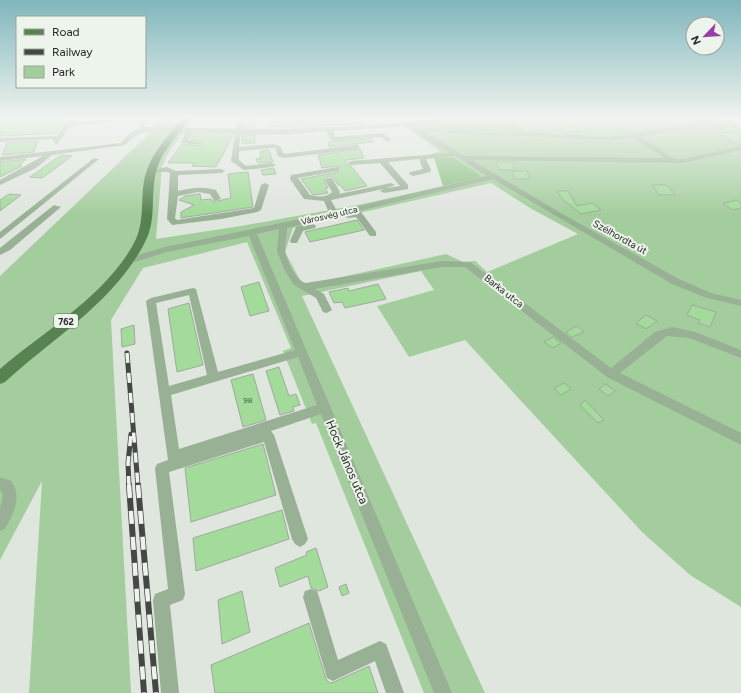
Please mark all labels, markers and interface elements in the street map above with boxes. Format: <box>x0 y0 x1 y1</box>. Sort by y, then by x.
legend <box>16 16 146 88</box>
north arrow <box>685 16 725 56</box>
text: Road <box>52 25 80 39</box>
text: N <box>689 33 704 47</box>
text: Railway <box>52 45 93 59</box>
text: Park <box>52 65 75 79</box>
street label: Városvég utca <box>300 203 359 227</box>
street label: Szélhordta út <box>591 217 650 257</box>
street label: Barka utca <box>482 271 526 311</box>
road number: 762 <box>54 314 78 328</box>
house number: 98 <box>243 395 253 405</box>
street label: Hock János utca <box>323 418 371 506</box>

